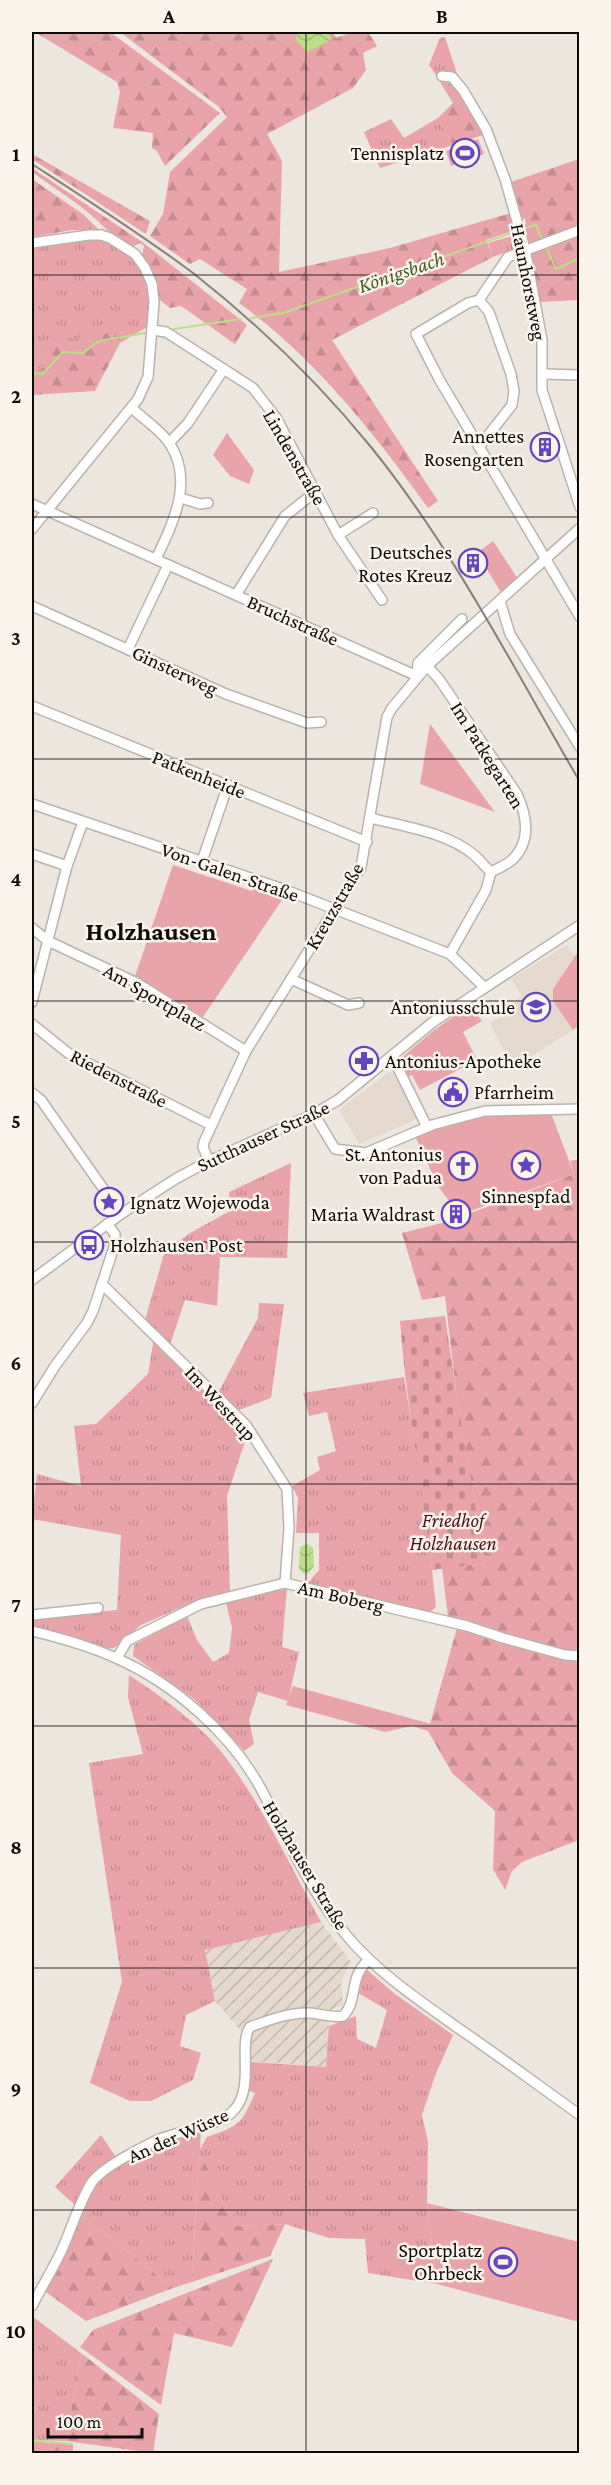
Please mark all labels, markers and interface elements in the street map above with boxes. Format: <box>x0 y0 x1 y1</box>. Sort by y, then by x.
text: A <box>162 5 176 27</box>
text: B <box>436 5 448 27</box>
sports icon: Tennisplatz <box>449 137 481 169</box>
place label: Tennisplatz <box>351 142 444 165</box>
text: 1 <box>12 143 20 165</box>
street label: Haunhorstweg <box>506 222 551 343</box>
water label: Königsbach <box>355 246 447 298</box>
text: 2 <box>11 385 21 407</box>
street label: Lindenstraße <box>259 405 331 509</box>
place label: Annettes Rosengarten <box>424 425 524 471</box>
building icon: Annettes Rosengarten <box>529 431 561 463</box>
place label: Deutsches Rotes Kreuz <box>358 541 452 586</box>
building icon: Deutsches Rotes Kreuz <box>457 547 489 579</box>
street label: Bruchstraße <box>244 590 342 650</box>
text: 3 <box>11 627 21 649</box>
street label: Ginsterweg <box>128 641 222 700</box>
street label: Im Patkegarten <box>446 698 530 813</box>
street label: Patkenheide <box>149 745 249 803</box>
street label: Von-Galen-Straße <box>158 838 302 906</box>
street label: Kreuzstraße <box>300 859 368 953</box>
text: 4 <box>11 868 22 890</box>
district label: Holzhausen <box>86 917 216 946</box>
street label: Am Sportplatz <box>99 959 210 1036</box>
school or university icon: Antoniusschule <box>520 991 552 1023</box>
place label: Antoniusschule <box>391 996 515 1018</box>
street label: Riedenstraße <box>67 1044 171 1112</box>
pharmacy icon: Antonius-Apotheke <box>348 1045 380 1077</box>
place label: Antonius-Apotheke <box>385 1050 541 1073</box>
public building icon: Pfarrheim <box>437 1076 469 1108</box>
place label: Pfarrheim <box>474 1081 554 1103</box>
street label: Sutthauser Straße <box>193 1096 333 1176</box>
text: 5 <box>11 1110 21 1132</box>
place label: St. Antonius von Padua <box>345 1143 442 1188</box>
place icon: Sinnespfad <box>510 1149 542 1181</box>
church icon: St. Antonius von Padua <box>447 1150 479 1182</box>
place label: Sinnespfad <box>482 1185 571 1208</box>
place icon: Ignatz Wojewoda <box>93 1186 125 1218</box>
place label: Ignatz Wojewoda <box>130 1191 270 1214</box>
building icon: Maria Waldrast <box>440 1198 472 1230</box>
place label: Maria Waldrast <box>311 1203 435 1225</box>
bus stop icon: Holzhausen Post <box>73 1229 105 1261</box>
place label: Holzhausen Post <box>110 1234 243 1256</box>
text: 6 <box>11 1352 21 1374</box>
street label: Im Westrup <box>180 1361 261 1446</box>
park label: Friedhof Holzhausen <box>409 1509 497 1554</box>
street label: Am Boberg <box>296 1575 386 1618</box>
text: 7 <box>11 1594 21 1616</box>
street label: Holzhauser Straße <box>259 1796 353 1934</box>
text: 8 <box>10 1836 22 1858</box>
text: 9 <box>11 2078 21 2100</box>
street label: An der Wüste <box>124 2103 232 2167</box>
place label: Sportplatz Ohrbeck <box>399 2239 482 2284</box>
sports icon: Sportplatz Ohrbeck <box>487 2246 519 2278</box>
text: 10 <box>6 2320 26 2342</box>
scale bar <box>48 2401 142 2439</box>
text: 100 m <box>57 2412 102 2432</box>

